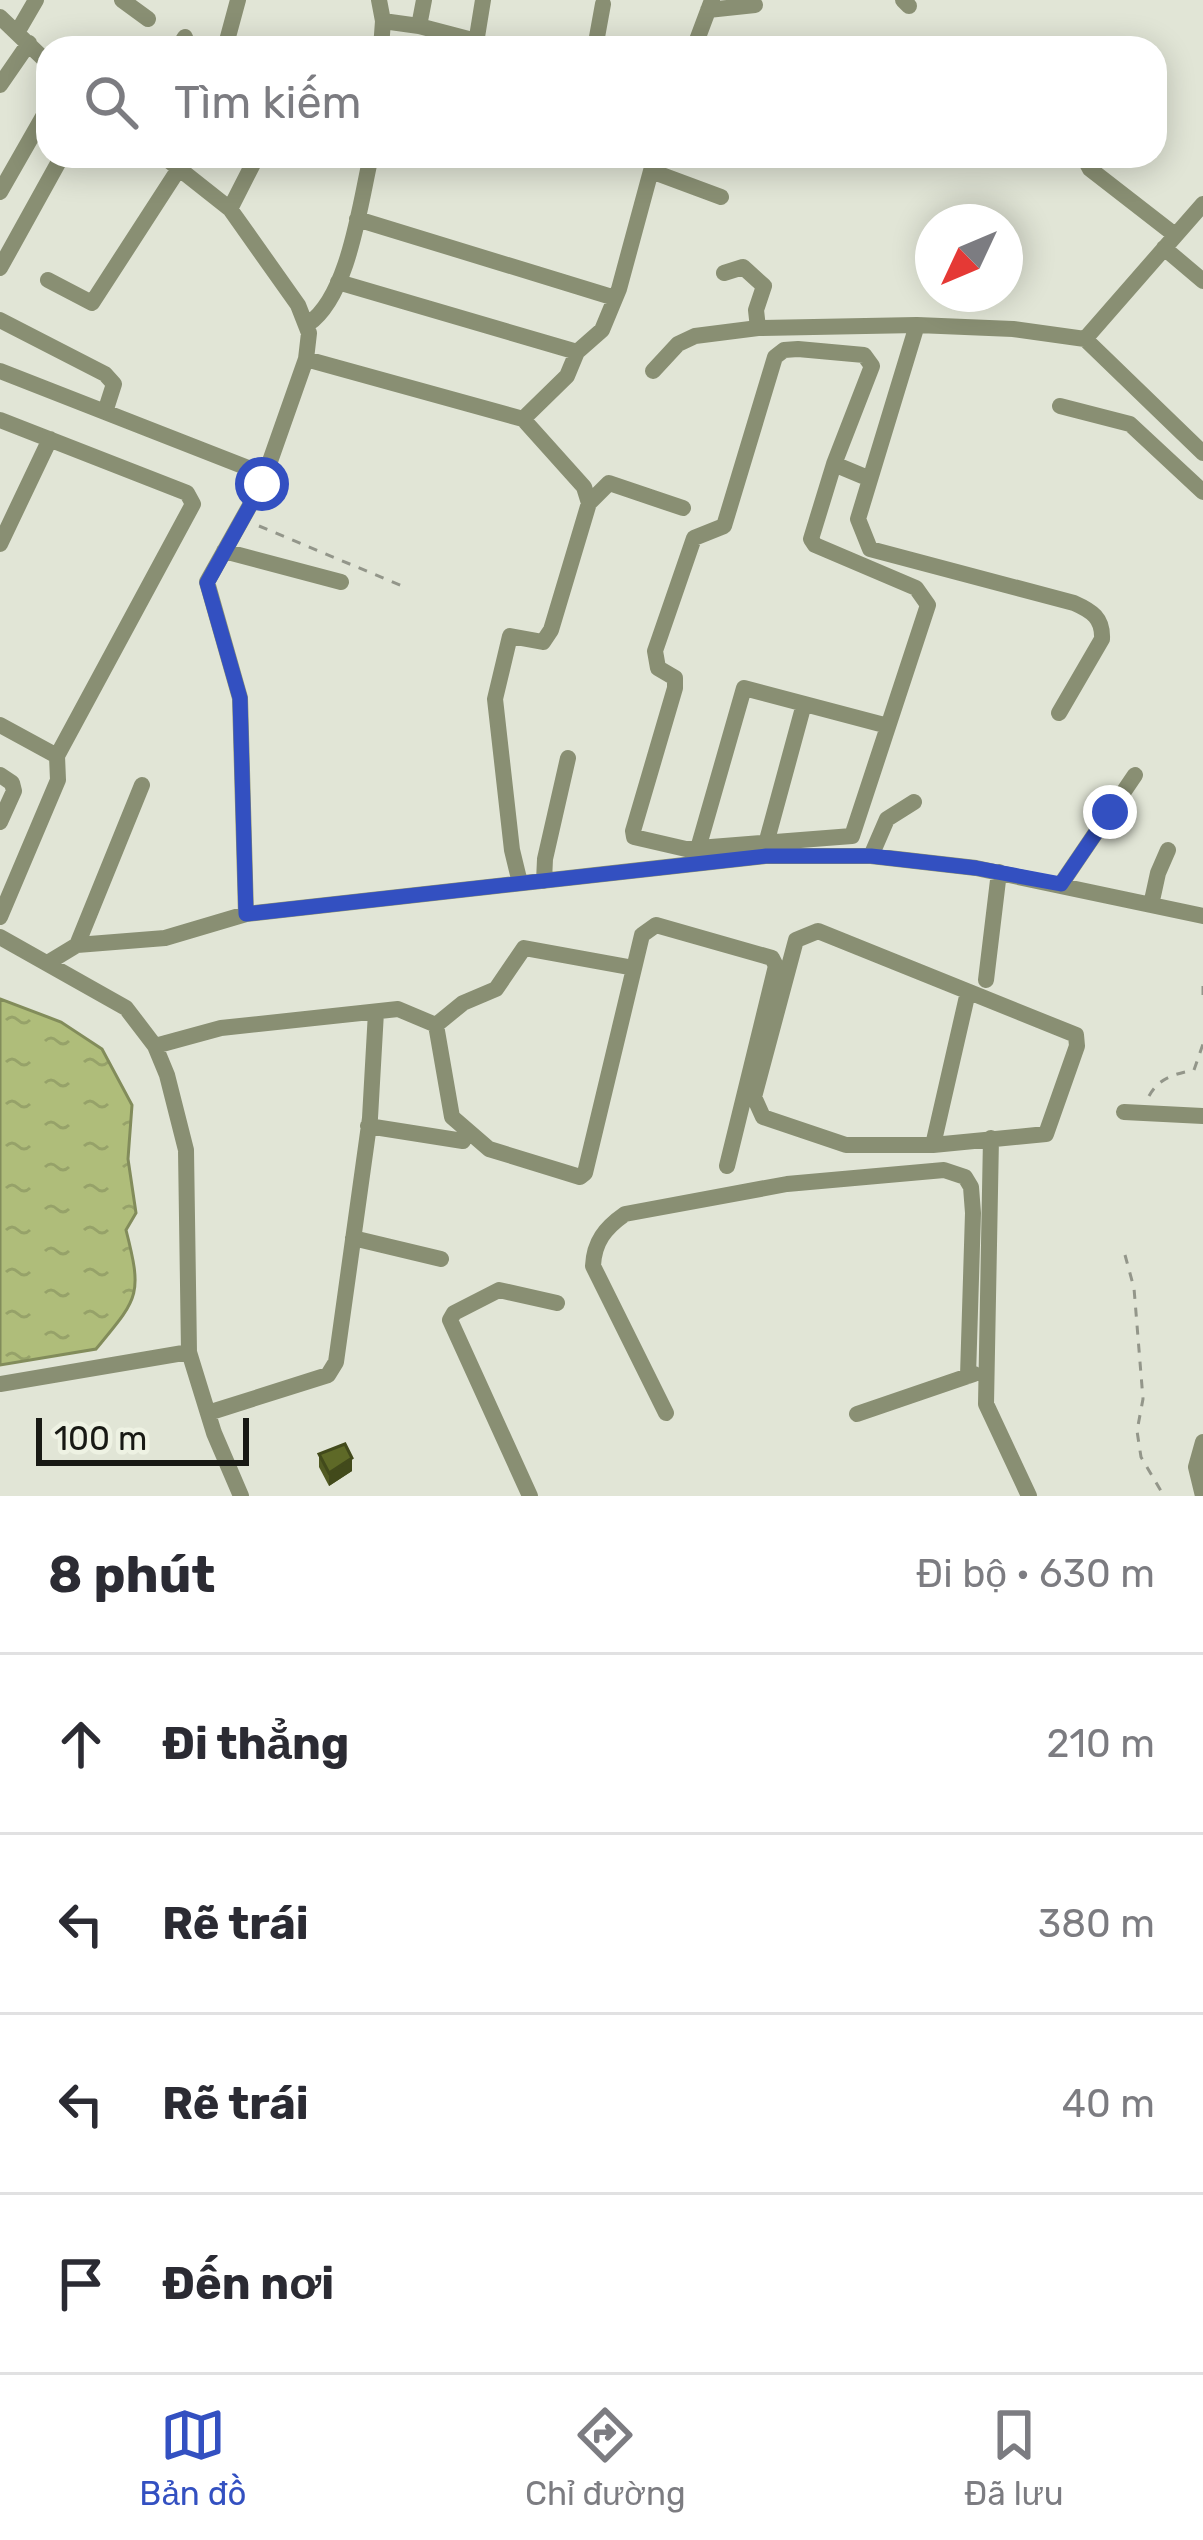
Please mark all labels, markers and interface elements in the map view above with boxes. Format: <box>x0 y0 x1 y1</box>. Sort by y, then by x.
search box <box>36 36 1167 168</box>
icon: search <box>78 69 144 135</box>
text: Tìm kiếm <box>174 76 362 129</box>
north arrow <box>915 204 1023 312</box>
route start <box>235 457 289 511</box>
route end <box>1083 785 1137 839</box>
scale bar <box>36 1412 249 1465</box>
text: 100 m <box>54 1419 147 1458</box>
text: 8 phút <box>48 1544 215 1605</box>
text: Đi bộ · 630 m <box>916 1551 1155 1597</box>
icon: ahead <box>48 1711 114 1777</box>
text: Đi thẳng <box>162 1717 349 1770</box>
text: 210 m <box>1046 1721 1155 1767</box>
icon: left <box>48 1891 114 1957</box>
text: Rẽ trái <box>162 1897 309 1950</box>
text: 380 m <box>1038 1901 1155 1947</box>
icon: left <box>48 2071 114 2137</box>
text: Rẽ trái <box>162 2077 309 2130</box>
text: 40 m <box>1062 2081 1155 2127</box>
icon: arrive <box>48 2251 114 2317</box>
text: Đến nơi <box>162 2257 334 2310</box>
tab: Bản đồ <box>139 2402 246 2513</box>
tab: Chỉ đường <box>525 2402 686 2513</box>
tab: Đã lưu <box>964 2402 1064 2513</box>

